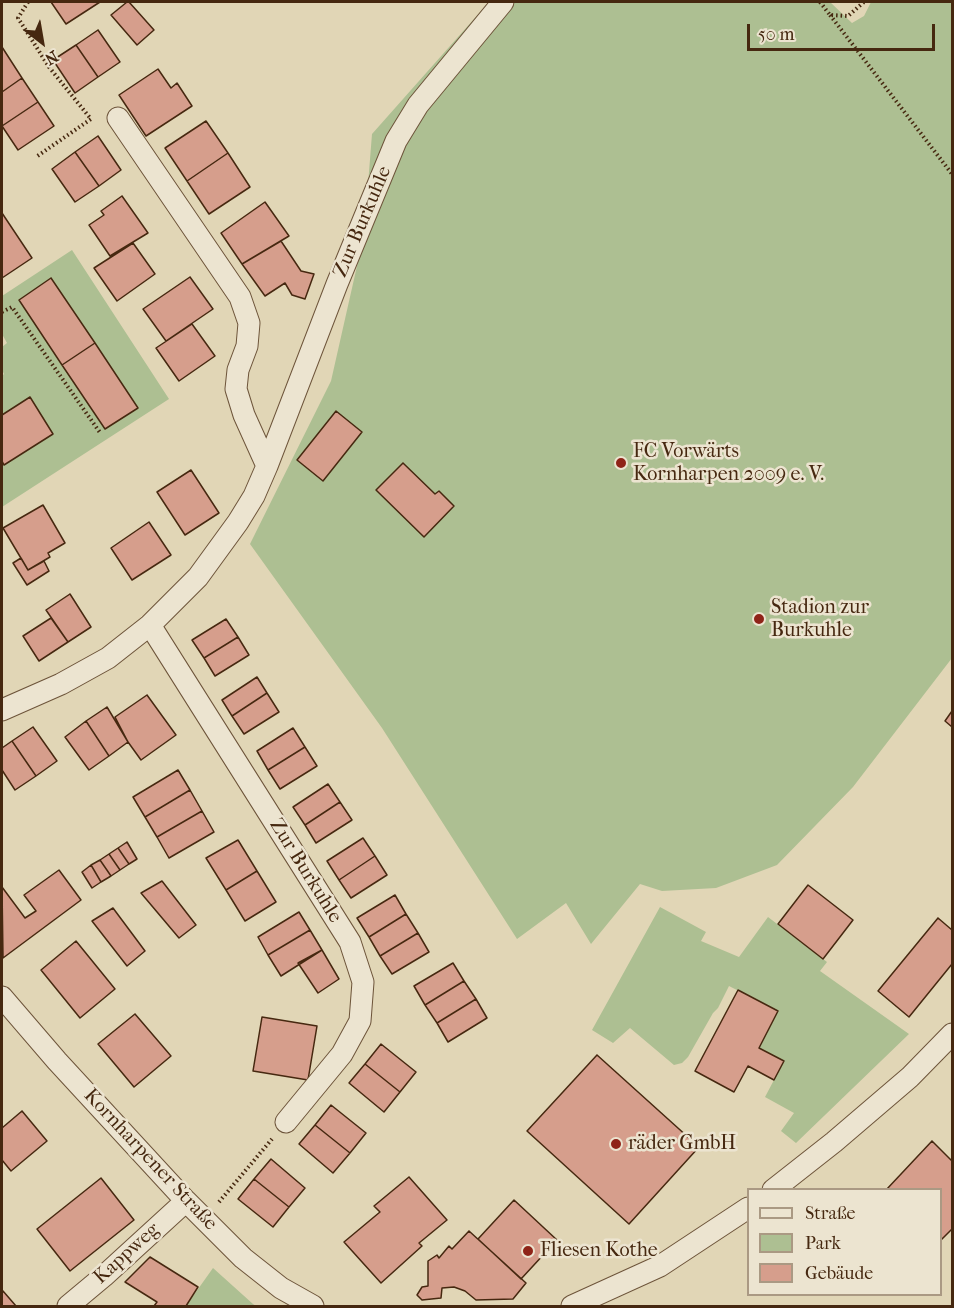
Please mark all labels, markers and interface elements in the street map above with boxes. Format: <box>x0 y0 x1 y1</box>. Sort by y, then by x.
north arrow <box>12 12 72 72</box>
scale bar <box>750 12 938 50</box>
text: 50 m <box>758 24 794 45</box>
text: N <box>41 47 62 69</box>
street label: Zur Burkuhle <box>329 163 397 281</box>
place label: FC Vorwärts Kornharpen 2009 e. V. <box>633 440 824 487</box>
marker: FC Vorwärts Kornharpen 2009 e. V. <box>614 456 628 470</box>
place label: Stadion zur Burkuhle <box>771 596 869 643</box>
marker: Stadion zur Burkuhle <box>752 612 766 626</box>
street label: Zur Burkuhle <box>263 814 347 928</box>
street label: Kornharpener Straße <box>78 1084 222 1236</box>
place label: räder GmbH <box>628 1132 736 1156</box>
marker: räder GmbH <box>609 1137 623 1151</box>
legend <box>747 1188 942 1296</box>
text: Straße <box>805 1203 855 1224</box>
street label: Kappweg <box>89 1218 165 1290</box>
text: Park <box>805 1233 841 1254</box>
place label: Fliesen Kothe <box>540 1239 658 1263</box>
marker: Fliesen Kothe <box>521 1244 535 1258</box>
text: Gebäude <box>805 1263 873 1284</box>

